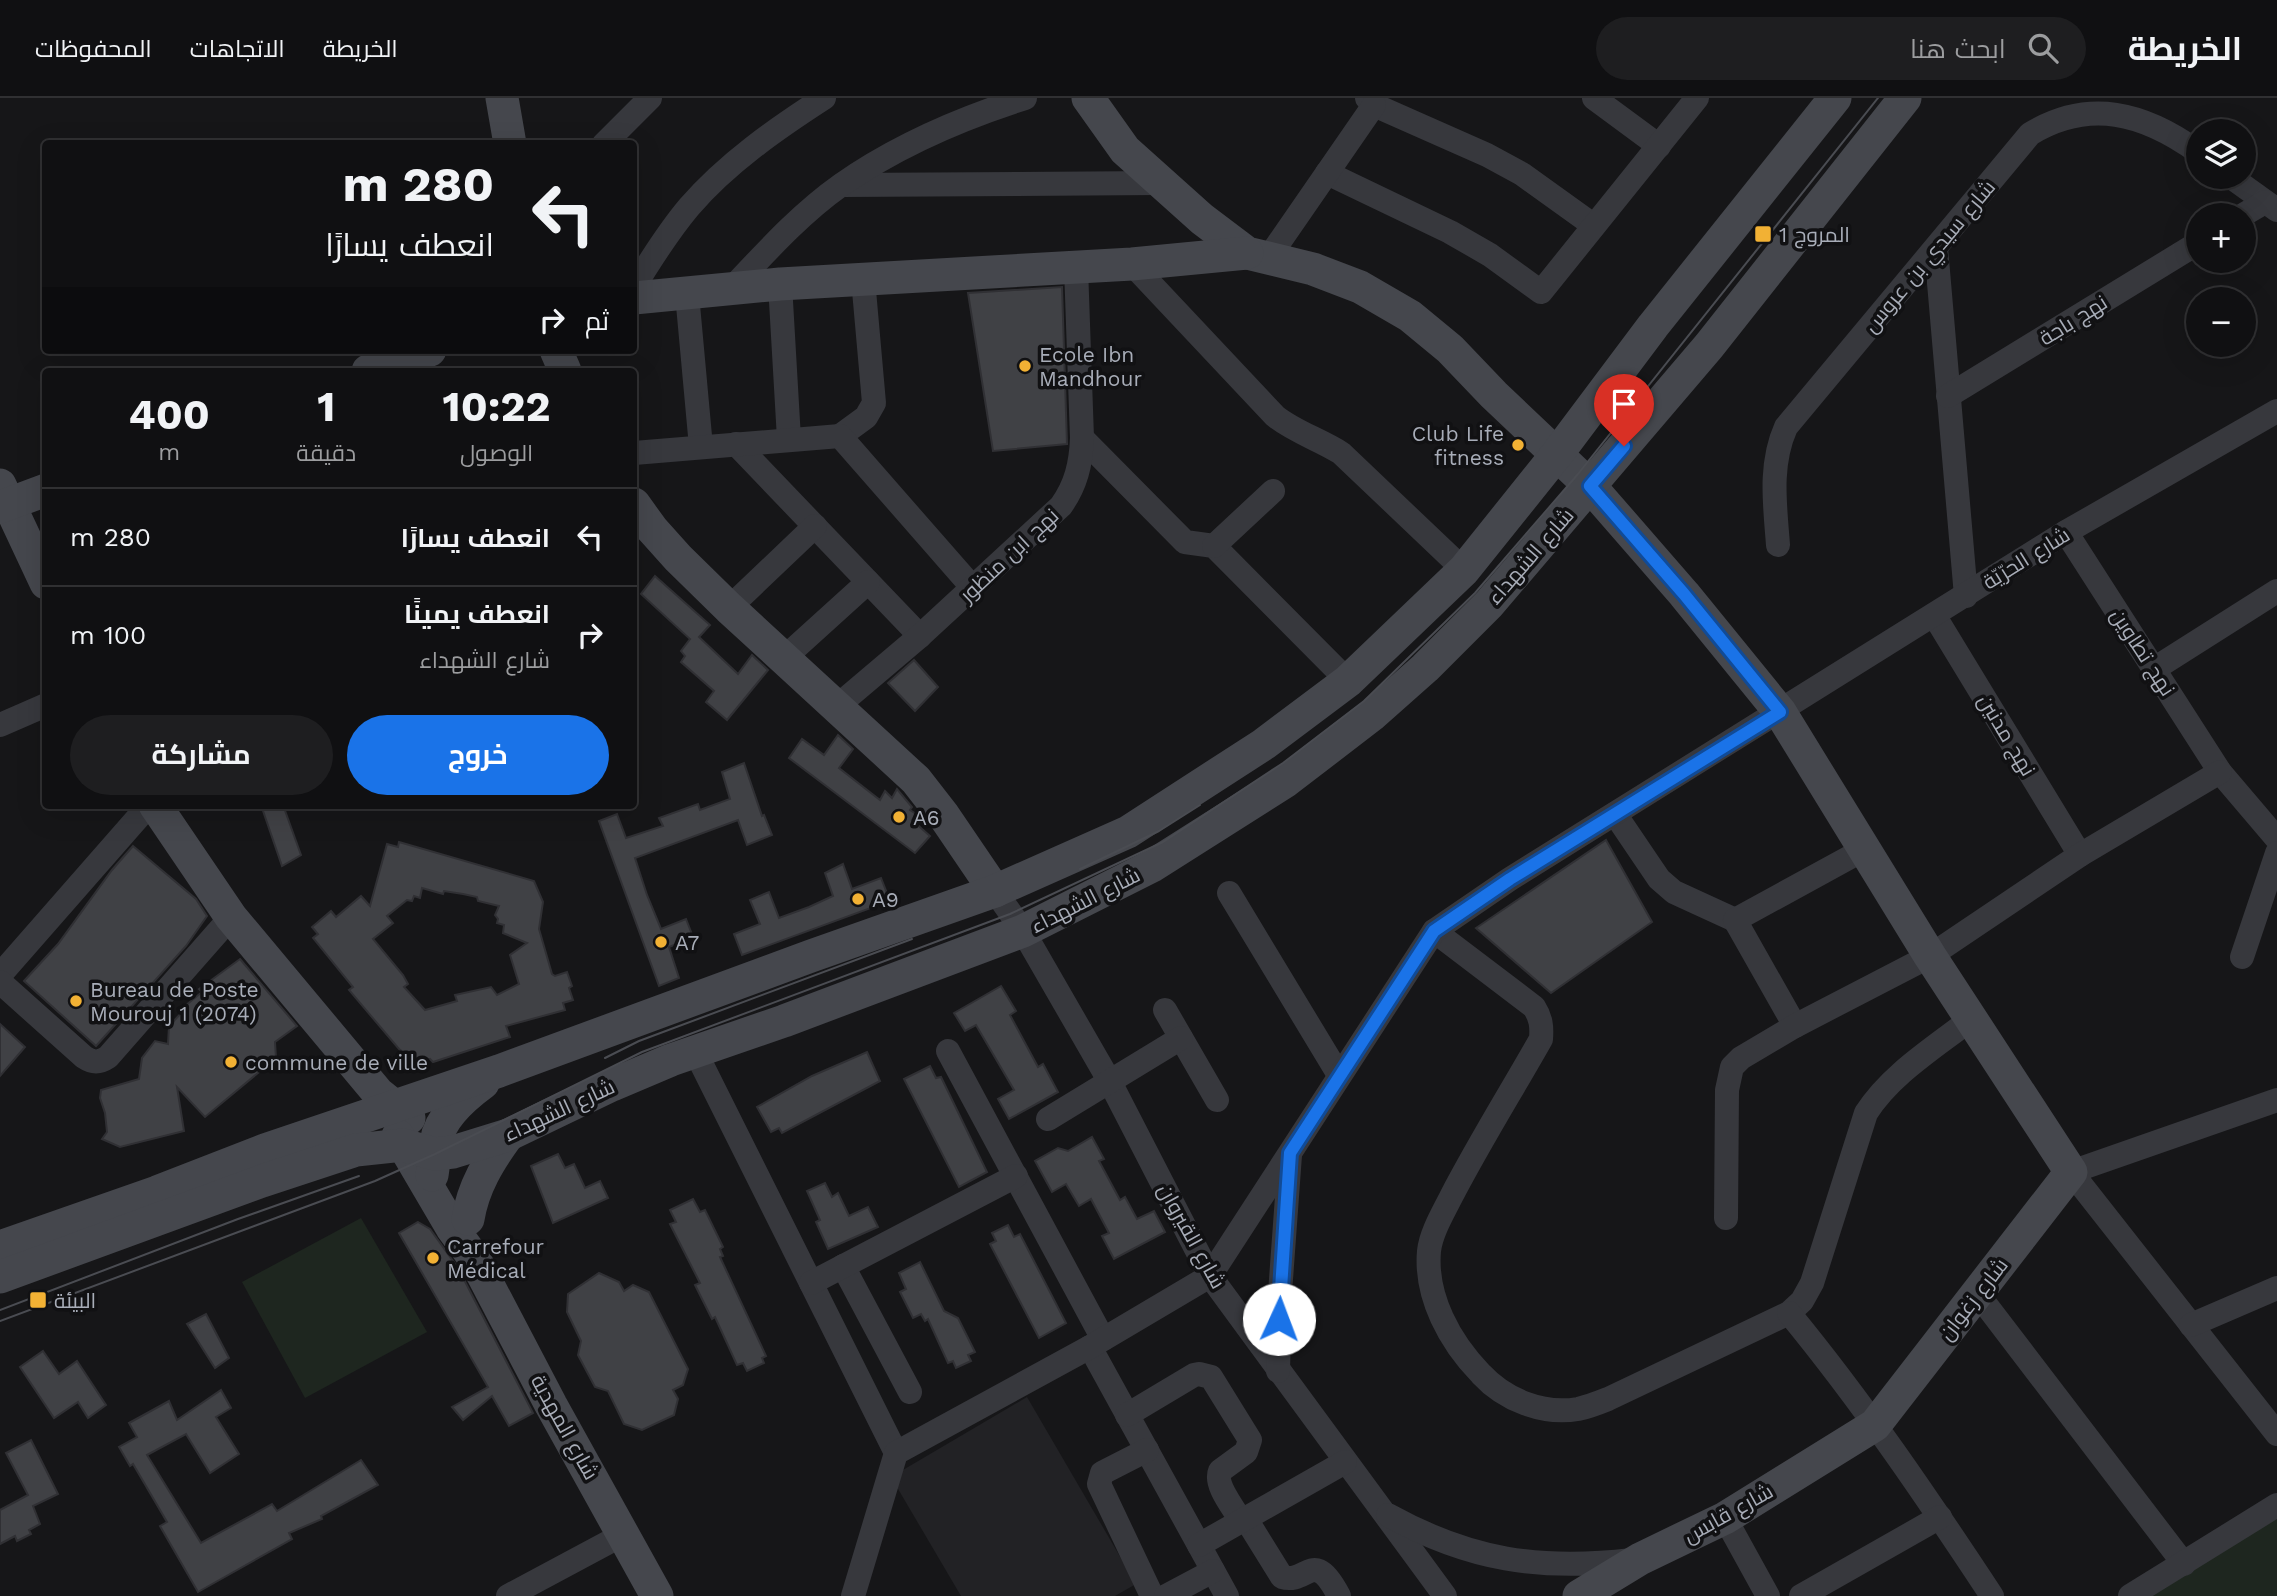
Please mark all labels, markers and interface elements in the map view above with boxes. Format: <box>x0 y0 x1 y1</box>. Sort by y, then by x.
search box <box>1596 17 2086 80</box>
icon: search <box>2024 29 2062 67</box>
text: الخريطة <box>2128 29 2242 68</box>
text: ابحث هنا <box>1910 34 2006 64</box>
text: المحفوظات <box>35 35 152 63</box>
text: الاتجاهات <box>190 35 285 63</box>
text: الخريطة <box>323 35 398 63</box>
map controls <box>2186 119 2256 357</box>
button: layers <box>2186 119 2256 189</box>
text: 280 m <box>342 155 494 213</box>
icon: left <box>518 168 609 259</box>
street label: شارع سيدي بن عروس <box>1858 175 2003 340</box>
button: + <box>2186 203 2256 273</box>
place label: المروج 1 <box>1779 222 1850 249</box>
marker: المروج 1 <box>1753 224 1773 244</box>
text: انعطف يسارًا <box>325 226 494 264</box>
button: − <box>2186 287 2256 357</box>
street label: نهج باجة <box>2034 289 2113 352</box>
icon: right <box>533 301 571 339</box>
text: ثم <box>585 306 609 336</box>
place label: Ecole Ibn Mandhour <box>1039 342 1142 391</box>
marker: Ecole Ibn Mandhour <box>1017 358 1033 374</box>
pin <box>1594 374 1654 446</box>
text: 1 <box>317 382 335 431</box>
text: 10:22 <box>443 382 551 431</box>
icon: arrive <box>1605 385 1643 423</box>
text: 400 <box>129 390 210 439</box>
place label: Club Life fitness <box>1412 421 1504 470</box>
marker: Club Life fitness <box>1510 437 1526 453</box>
text: m <box>158 439 180 466</box>
text: دقيقة <box>296 440 356 467</box>
text: الوصول <box>460 440 533 467</box>
street label: نهج ابن منظور <box>954 503 1065 609</box>
street label: شارع الشهداء <box>1481 503 1580 611</box>
icon: left <box>571 518 609 556</box>
text: 280 m <box>70 522 151 552</box>
street label: شارع الحرّيّة <box>1978 522 2075 596</box>
text: انعطف يسارًا <box>401 523 550 553</box>
text: انعطف يمينًا <box>404 599 550 629</box>
street label: نهج تطاوين <box>2104 604 2180 701</box>
icon: right <box>571 616 609 654</box>
text: 100 m <box>70 620 146 650</box>
text: شارع الشهداء <box>419 647 550 674</box>
street label: نهج مدنين <box>1971 690 2041 781</box>
button: مشاركة <box>70 715 333 795</box>
button: خروج <box>347 715 609 795</box>
place label: A6 <box>913 805 939 830</box>
marker: A6 <box>891 809 907 825</box>
street label: شارع الشهداء <box>1026 862 1145 940</box>
place label: A9 <box>872 887 899 912</box>
marker: A9 <box>850 891 866 907</box>
place label: A7 <box>675 930 700 955</box>
marker: A7 <box>653 934 669 950</box>
place label: Bureau de Poste Mourouj 1 (2074) <box>90 977 259 1026</box>
marker: Bureau de Poste Mourouj 1 (2074) <box>68 993 84 1009</box>
place label: commune de ville <box>245 1050 428 1075</box>
marker: commune de ville <box>223 1054 239 1070</box>
street label: شارع الشهداء <box>500 1073 619 1148</box>
street label: شارع القيروان <box>1151 1179 1231 1294</box>
place label: Carrefour Médical <box>447 1234 545 1283</box>
marker: Carrefour Médical <box>425 1250 441 1266</box>
street label: شارع زغوان <box>1933 1253 2014 1346</box>
position arrow <box>1242 1282 1316 1356</box>
place label: البيئة <box>54 1288 96 1313</box>
marker: البيئة <box>28 1290 48 1310</box>
street label: شارع المهدية <box>524 1370 604 1485</box>
street label: شارع قابس <box>1679 1478 1778 1550</box>

